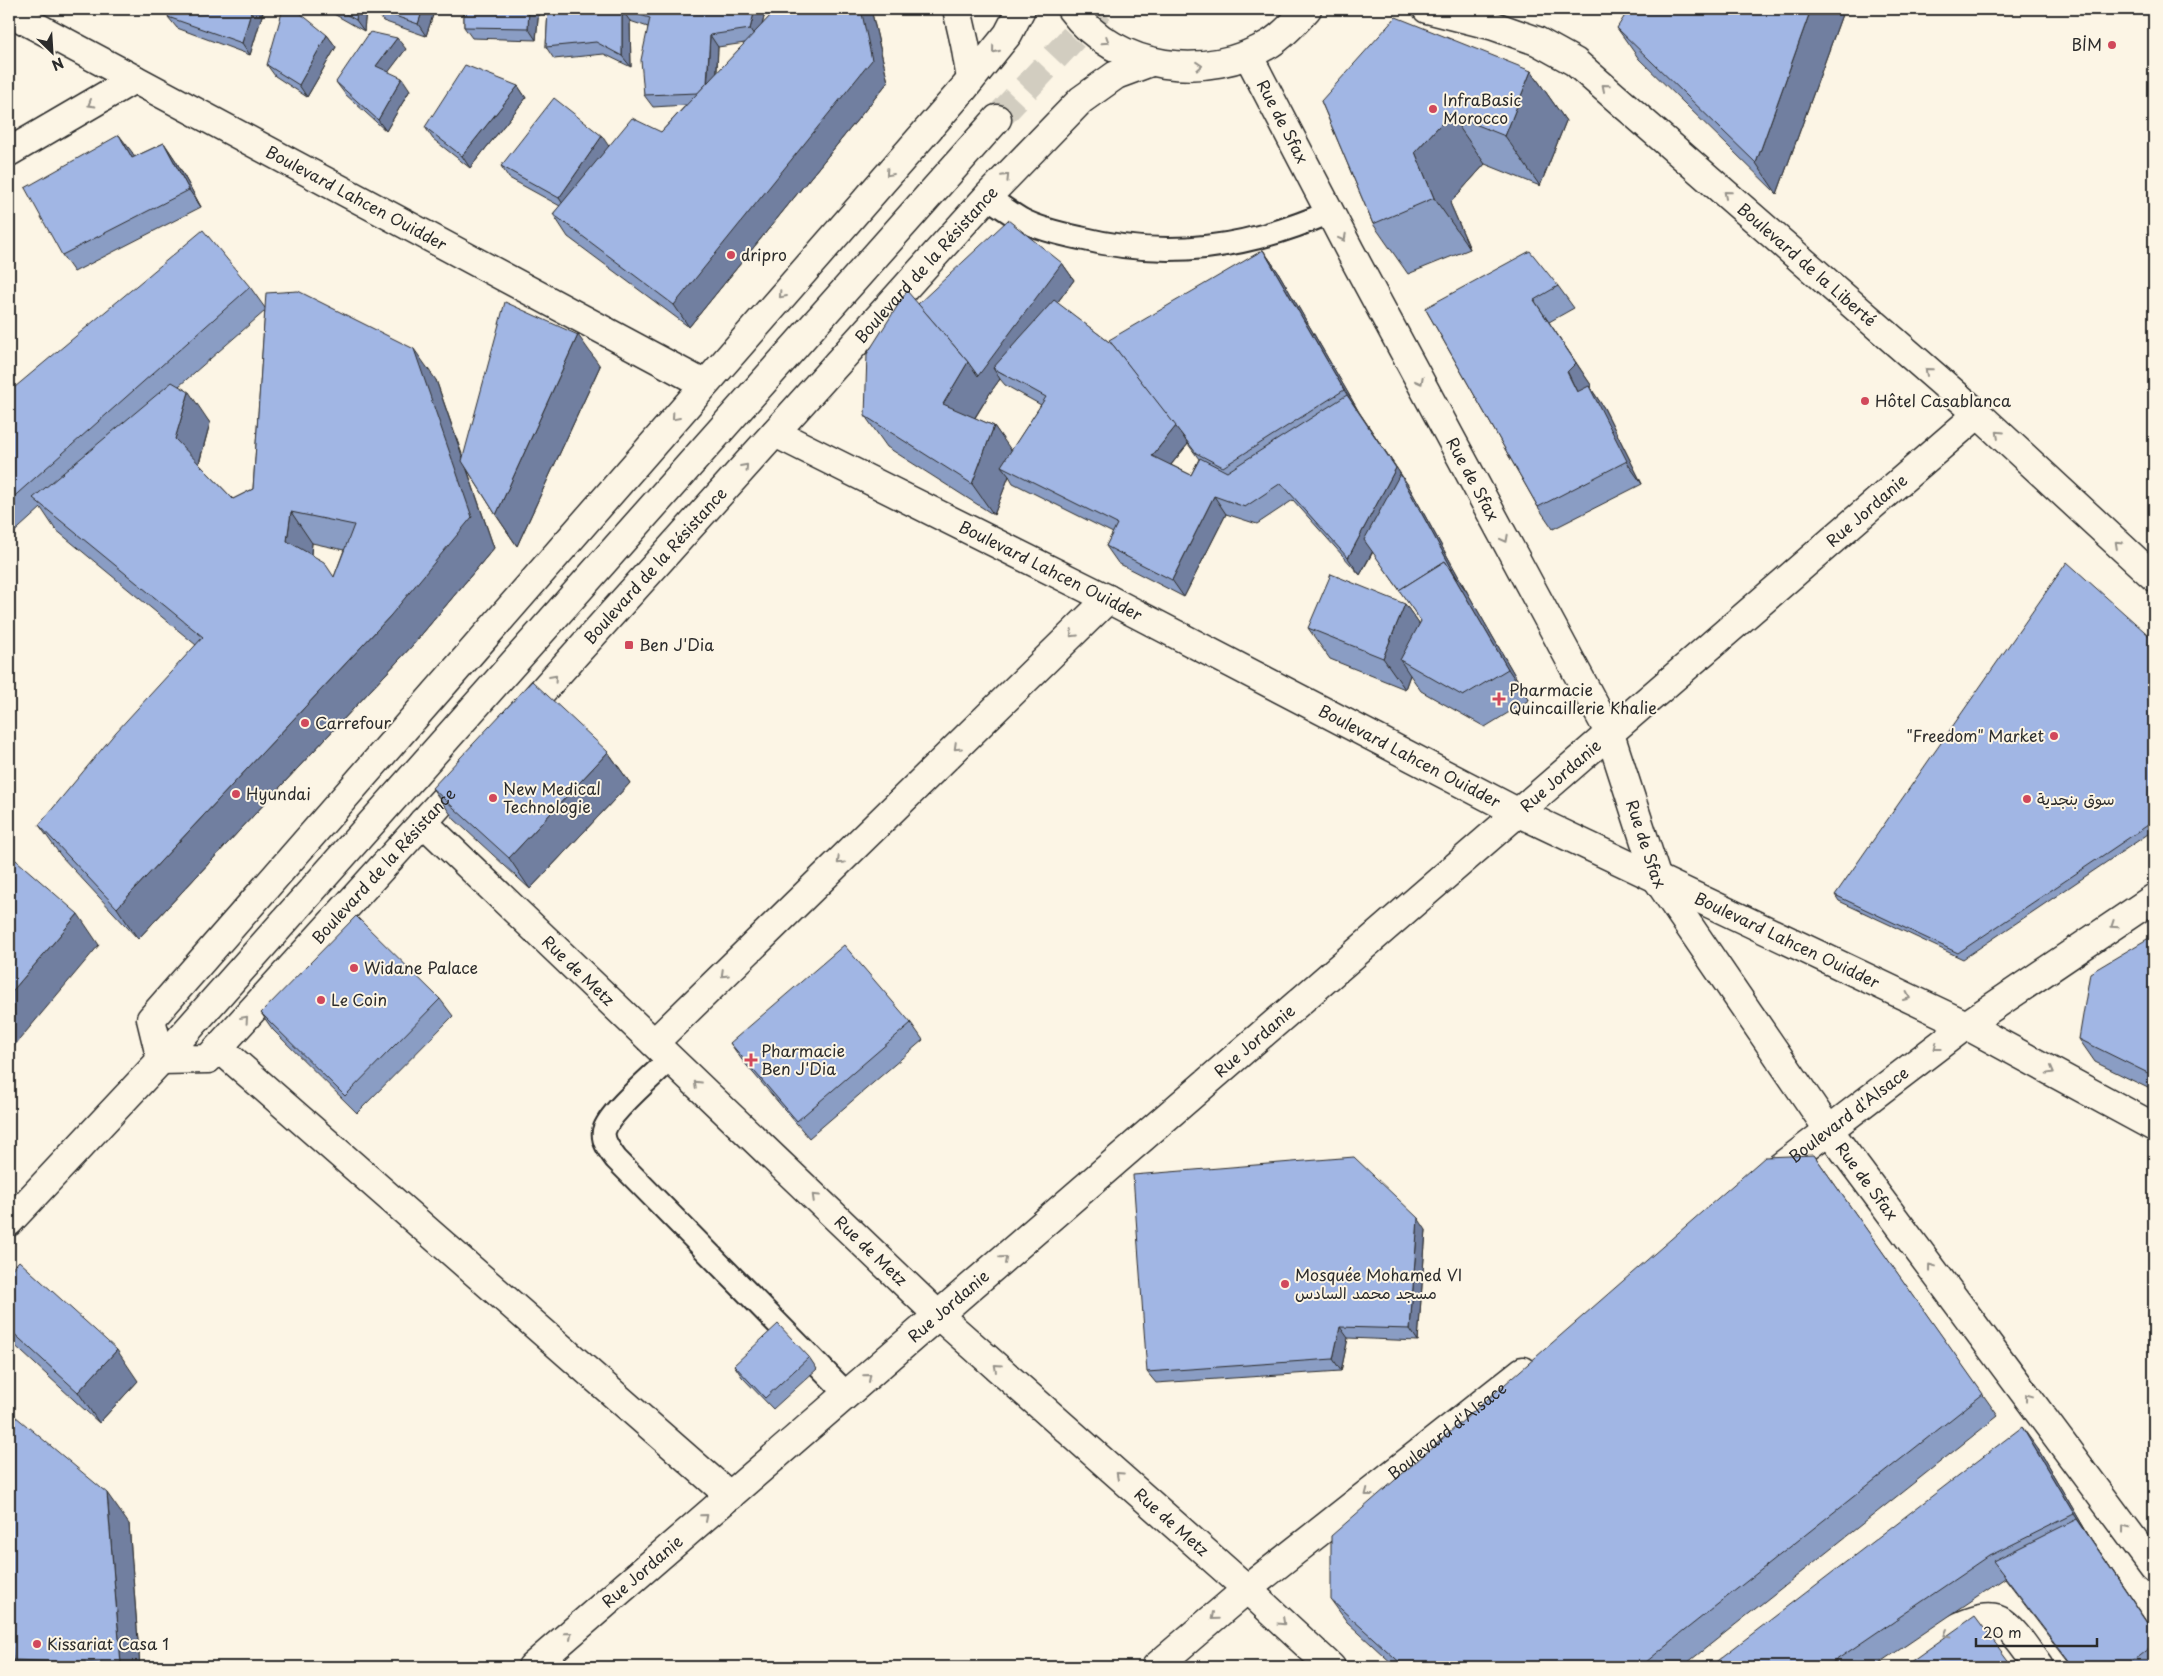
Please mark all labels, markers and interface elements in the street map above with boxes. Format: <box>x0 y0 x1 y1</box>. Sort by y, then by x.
north arrow <box>28 28 78 78</box>
place label: BİM <box>2071 32 2102 56</box>
one-way arrow <box>1101 35 1110 44</box>
marker: BİM <box>2106 39 2118 51</box>
one-way arrow <box>991 44 1000 53</box>
text: N <box>48 52 67 76</box>
one-way arrow <box>1196 61 1204 72</box>
street label: Rue de Sfax <box>1252 75 1315 167</box>
one-way arrow <box>1601 84 1610 93</box>
place label: InfraBasic Morocco <box>1443 87 1521 129</box>
one-way arrow <box>88 97 97 107</box>
marker: InfraBasic Morocco <box>1427 103 1439 115</box>
street label: Boulevard Lahcen Ouidder <box>262 139 452 256</box>
one-way arrow <box>887 167 895 176</box>
one-way arrow <box>1000 174 1009 183</box>
street label: Boulevard de la Résistance <box>848 180 1003 348</box>
one-way arrow <box>1724 192 1733 200</box>
street label: Boulevard de la Liberté <box>1733 196 1882 331</box>
one-way arrow <box>1337 232 1347 241</box>
place label: dripro <box>741 242 787 266</box>
marker: dripro <box>725 249 737 261</box>
one-way arrow <box>779 290 788 299</box>
one-way arrow <box>1925 367 1934 376</box>
one-way arrow <box>1414 375 1424 384</box>
place label: Hôtel Casablanca <box>1875 388 2011 412</box>
marker: Hôtel Casablanca <box>1859 395 1871 407</box>
one-way arrow <box>672 412 681 421</box>
one-way arrow <box>1996 431 2005 440</box>
street label: Rue de Sfax <box>1441 433 1506 525</box>
one-way arrow <box>739 463 748 472</box>
street label: Rue Jordanie <box>1820 468 1912 552</box>
street label: Boulevard de la Résistance <box>577 481 732 649</box>
street label: Boulevard Lahcen Ouidder <box>955 514 1148 626</box>
one-way arrow <box>1499 534 1509 543</box>
one-way arrow <box>2115 541 2124 550</box>
one-way arrow <box>1070 628 1079 637</box>
place label: Ben J'Dia <box>639 632 714 656</box>
marker: Ben J'Dia <box>623 639 635 651</box>
one-way arrow <box>548 674 557 683</box>
place label: Pharmacie Quincaillerie Khalie <box>1509 677 1657 719</box>
marker: Pharmacie Quincaillerie Khalie <box>1493 693 1505 705</box>
street label: Boulevard Lahcen Ouidder <box>1315 698 1506 813</box>
place label: Carrefour <box>315 710 392 734</box>
marker: Carrefour <box>299 717 311 729</box>
place label: "Freedom" Market <box>1906 723 2044 747</box>
marker: "Freedom" Market <box>2048 730 2060 742</box>
street label: Rue Jordanie <box>1514 733 1606 817</box>
one-way arrow <box>953 741 962 750</box>
place label: New Medical Technologie <box>503 776 601 818</box>
place label: Hyundai <box>246 781 311 805</box>
street label: Boulevard de la Résistance <box>305 781 460 949</box>
place label: سوق بنجدية <box>2037 786 2115 810</box>
marker: Hyundai <box>230 788 242 800</box>
marker: New Medical Technologie <box>487 792 499 804</box>
marker: سوق بنجدية <box>2021 793 2033 805</box>
street label: Rue de Sfax <box>1621 796 1673 893</box>
one-way arrow <box>837 855 846 864</box>
street label: Boulevard Lahcen Ouidder <box>1691 885 1885 994</box>
one-way arrow <box>2110 919 2120 928</box>
street label: Rue de Metz <box>537 929 621 1011</box>
place label: Widane Palace <box>364 955 478 979</box>
marker: Widane Palace <box>348 962 360 974</box>
one-way arrow <box>721 968 730 977</box>
place label: Le Coin <box>331 987 387 1011</box>
one-way arrow <box>1902 990 1911 1001</box>
marker: Le Coin <box>315 994 327 1006</box>
street label: Rue Jordanie <box>1208 998 1300 1082</box>
one-way arrow <box>239 1015 248 1024</box>
place label: Pharmacie Ben J'Dia <box>761 1038 845 1080</box>
one-way arrow <box>1933 1041 1943 1050</box>
marker: Pharmacie Ben J'Dia <box>745 1054 757 1066</box>
street label: Boulevard d'Alsace <box>1783 1060 1913 1168</box>
one-way arrow <box>2046 1065 2055 1075</box>
one-way arrow <box>694 1081 703 1090</box>
street label: Rue de Sfax <box>1831 1137 1905 1225</box>
one-way arrow <box>811 1194 820 1203</box>
street label: Rue de Metz <box>830 1209 914 1291</box>
one-way arrow <box>998 1256 1007 1265</box>
place label: Mosquée Mohamed VI مسجد محمد السادس <box>1295 1262 1462 1304</box>
street label: Rue Jordanie <box>902 1263 994 1347</box>
one-way arrow <box>1928 1264 1936 1273</box>
marker: Mosquée Mohamed VI مسجد محمد السادس <box>1279 1278 1291 1290</box>
one-way arrow <box>994 1364 1003 1373</box>
one-way arrow <box>862 1373 871 1382</box>
street label: Boulevard d'Alsace <box>1382 1376 1511 1485</box>
one-way arrow <box>2025 1393 2034 1403</box>
one-way arrow <box>1115 1472 1124 1481</box>
street label: Rue de Metz <box>1130 1482 1215 1561</box>
one-way arrow <box>1365 1487 1374 1495</box>
one-way arrow <box>699 1515 708 1523</box>
one-way arrow <box>2122 1524 2131 1534</box>
street label: Rue Jordanie <box>596 1528 688 1613</box>
one-way arrow <box>1211 1611 1220 1620</box>
one-way arrow <box>1277 1616 1286 1625</box>
scale bar <box>1976 1616 2097 1648</box>
text: 20 m <box>1983 1620 2022 1643</box>
one-way arrow <box>1943 1628 1952 1638</box>
place label: Kissariat Casa 1 <box>47 1631 169 1655</box>
one-way arrow <box>563 1633 572 1641</box>
marker: Kissariat Casa 1 <box>31 1638 43 1650</box>

